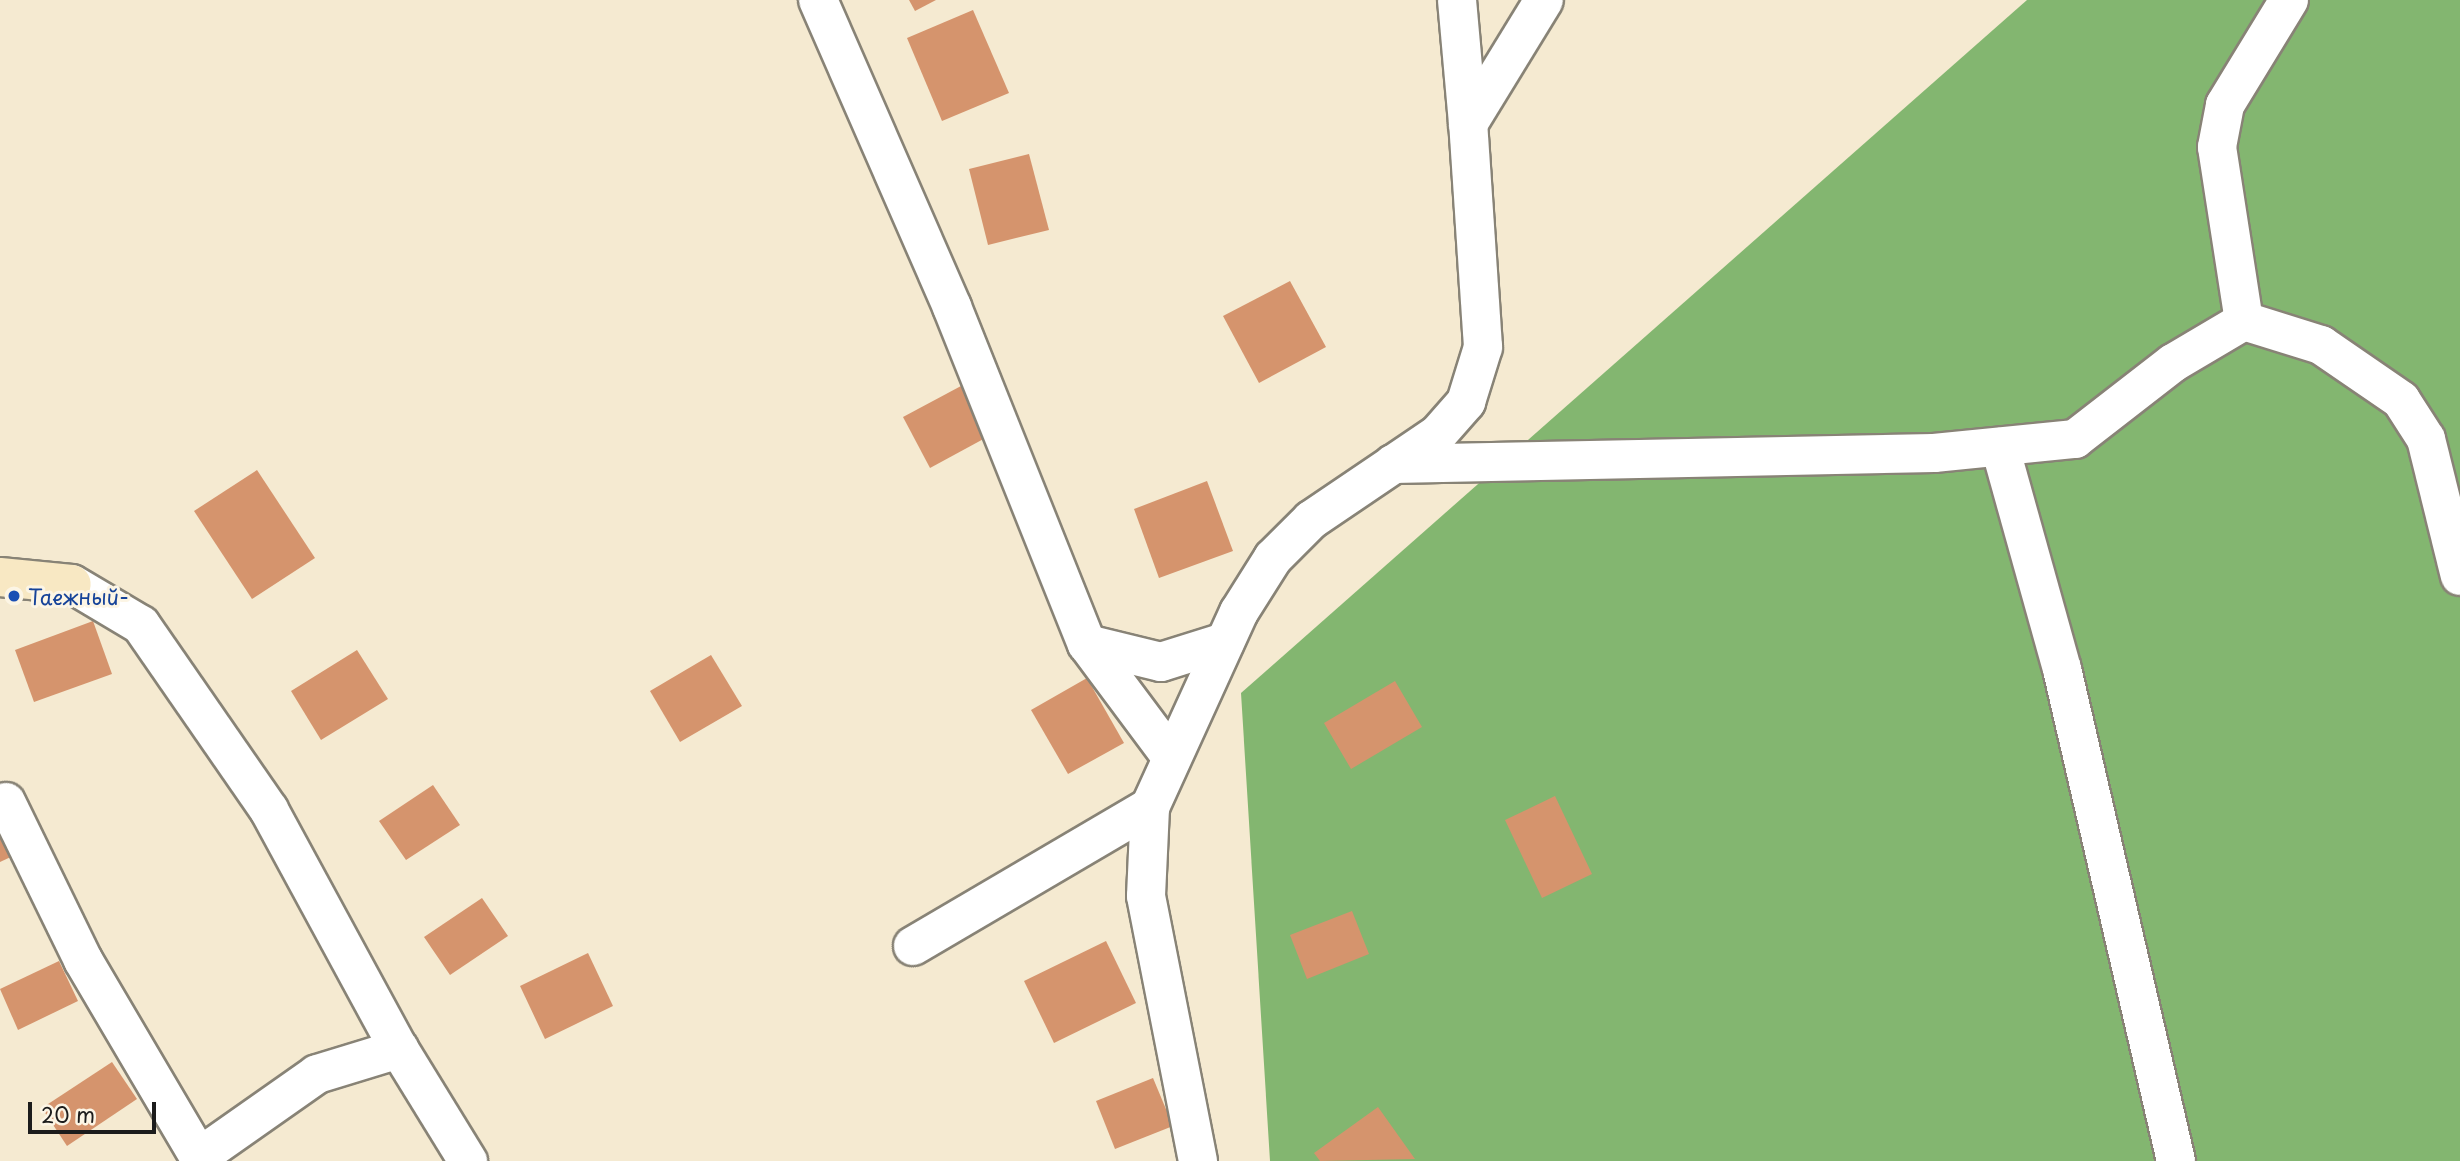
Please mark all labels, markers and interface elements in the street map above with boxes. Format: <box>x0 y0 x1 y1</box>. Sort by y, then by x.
place label: Таежный- <box>28 583 129 609</box>
marker: Таежный- <box>6 588 22 604</box>
scale bar <box>32 1088 159 1132</box>
text: 20 m <box>41 1098 95 1130</box>

